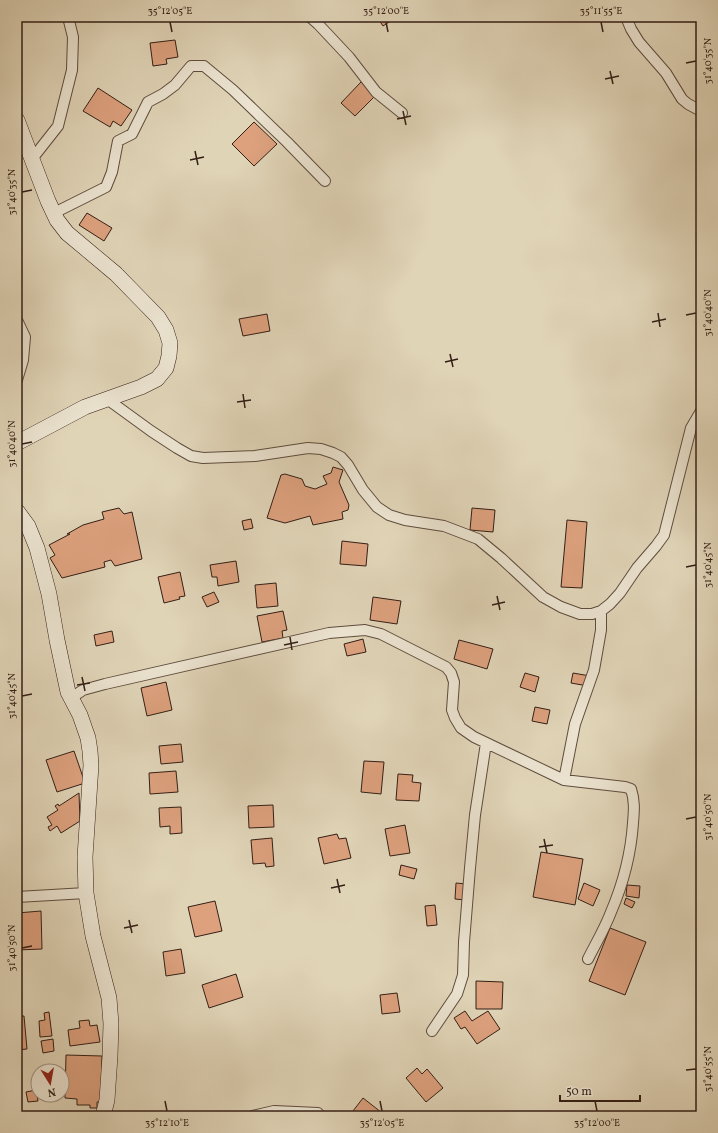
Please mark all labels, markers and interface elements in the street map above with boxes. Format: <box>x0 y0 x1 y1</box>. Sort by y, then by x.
text: 35°12'05"E <box>148 4 192 18</box>
text: 35°12'00"E <box>363 4 409 18</box>
text: 35°11'55"E <box>580 4 622 18</box>
text: 31°40'35"N <box>701 37 715 84</box>
text: 31°40'35"N <box>5 168 19 215</box>
text: 31°40'40"N <box>701 289 715 337</box>
text: 31°40'40"N <box>5 420 19 468</box>
text: 31°40'45"N <box>701 541 715 588</box>
text: 31°40'45"N <box>5 672 19 719</box>
text: 31°40'50"N <box>701 793 715 840</box>
text: 31°40'50"N <box>5 924 19 971</box>
text: 31°40'55"N <box>701 1045 715 1092</box>
north arrow <box>30 1063 70 1103</box>
scale bar <box>560 1077 640 1103</box>
text: N <box>46 1083 57 1099</box>
text: 50 m <box>566 1084 592 1100</box>
text: 35°12'10"E <box>145 1116 189 1130</box>
text: 35°12'05"E <box>360 1116 404 1130</box>
text: 35°12'00"E <box>574 1116 620 1130</box>

